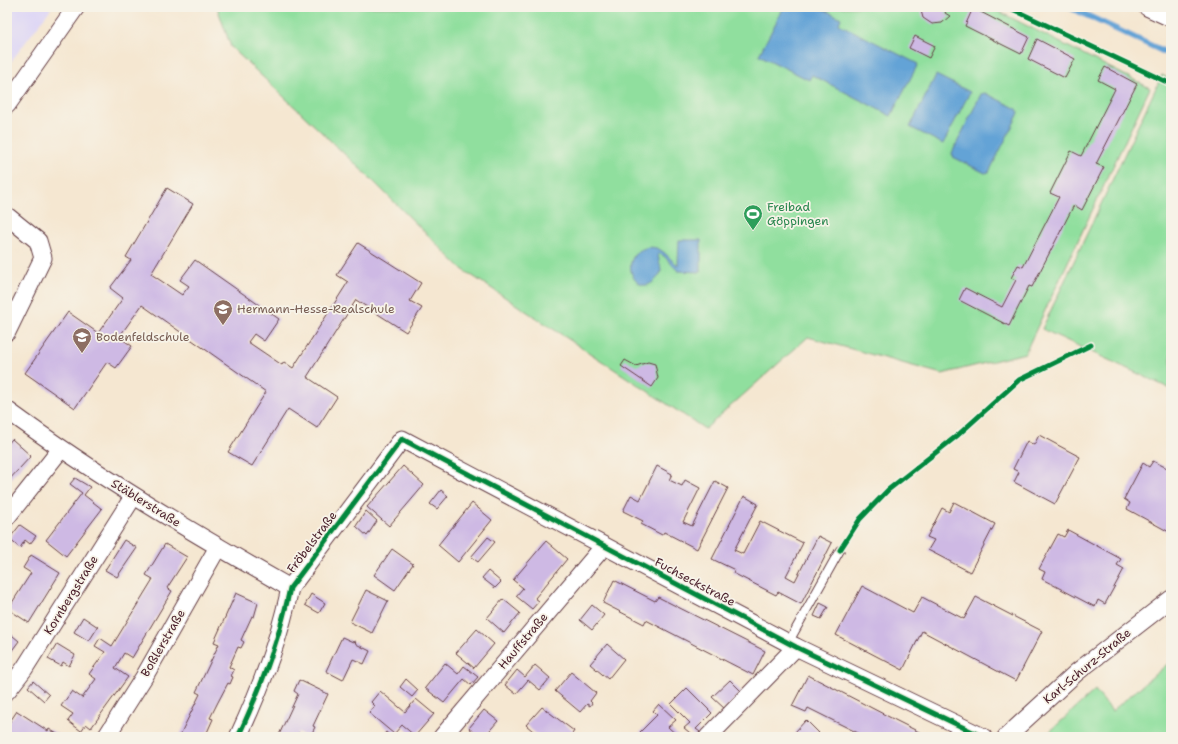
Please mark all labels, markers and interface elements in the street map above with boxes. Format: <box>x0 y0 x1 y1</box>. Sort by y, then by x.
place label: Freibad Göppingen <box>767 199 829 229</box>
sports icon: Freibad Göppingen <box>742 203 764 231</box>
school or university icon: Hermann-Hesse-Realschule <box>212 298 234 326</box>
place label: Hermann-Hesse-Realschule <box>237 301 395 317</box>
school or university icon: Bodenfeldschule <box>71 326 93 354</box>
place label: Bodenfeldschule <box>96 329 190 345</box>
street label: Stäblerstraße <box>108 475 184 531</box>
street label: Fröbelstraße <box>283 508 341 576</box>
street label: Kornbergstraße <box>40 552 102 638</box>
street label: Fuchseckstraße <box>652 554 738 610</box>
street label: Boßlerstraße <box>137 606 189 680</box>
street label: Hauffstraße <box>495 609 552 673</box>
street label: Karl-Schurz-Straße <box>1040 624 1134 707</box>

